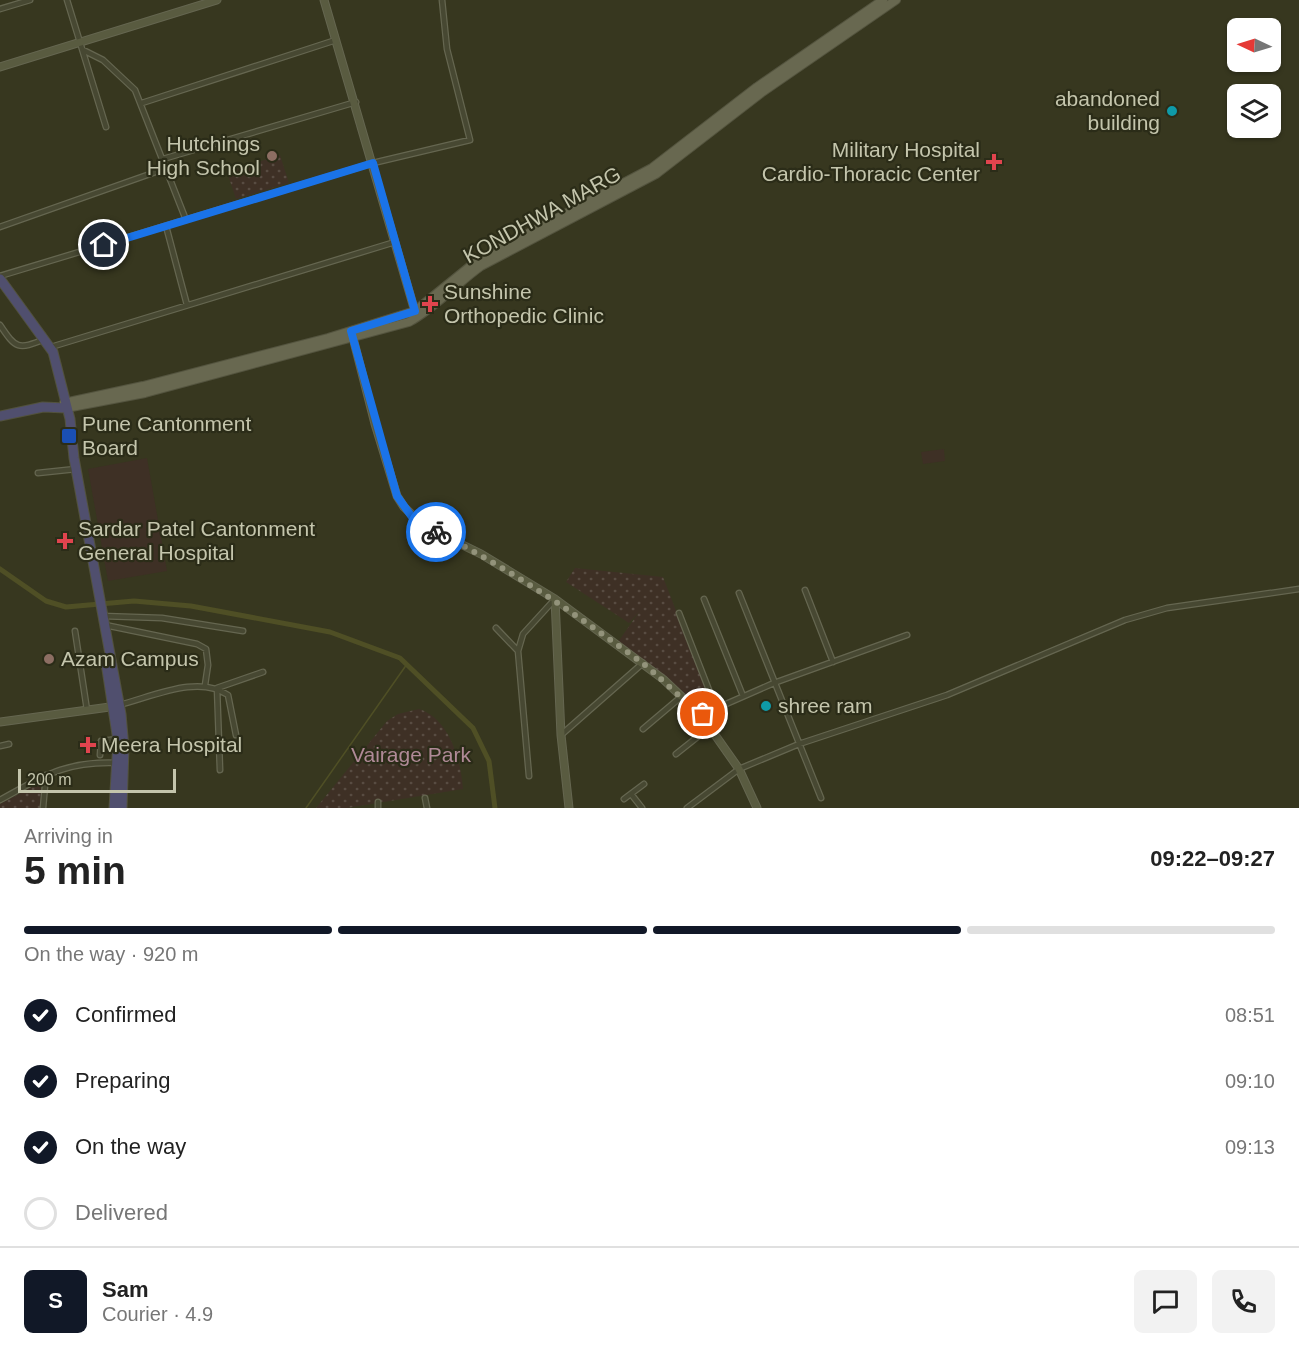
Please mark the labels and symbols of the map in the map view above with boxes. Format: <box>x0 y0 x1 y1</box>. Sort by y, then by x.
north arrow <box>1227 18 1281 72</box>
place label: abandoned building <box>1055 87 1160 134</box>
marker: abandoned building <box>1165 104 1179 118</box>
place label: Hutchings High School <box>147 132 260 179</box>
place label: Military Hospital Cardio-Thoracic Center <box>762 138 980 185</box>
marker: Hutchings High School <box>265 149 279 163</box>
marker: Military Hospital Cardio-Thoracic Center <box>985 153 1003 171</box>
street label: KONDHWA MARG <box>459 162 625 267</box>
pin <box>78 219 129 270</box>
place label: Sunshine Orthopedic Clinic <box>444 280 604 327</box>
marker: Sunshine Orthopedic Clinic <box>421 295 439 313</box>
place label: Pune Cantonment Board <box>82 412 251 459</box>
marker: Pune Cantonment Board <box>60 427 78 445</box>
courier <box>406 502 466 562</box>
place label: Sardar Patel Cantonment General Hospital <box>78 517 315 564</box>
marker: Sardar Patel Cantonment General Hospital <box>56 532 74 550</box>
place label: Azam Campus <box>61 647 199 670</box>
marker: Azam Campus <box>42 652 56 666</box>
pin <box>677 688 728 739</box>
place label: shree ram <box>778 694 873 717</box>
marker: shree ram <box>759 699 773 713</box>
place label: Meera Hospital <box>101 733 242 756</box>
marker: Meera Hospital <box>79 736 97 754</box>
park label: Vairage Park <box>351 743 471 766</box>
scale bar <box>18 766 176 794</box>

